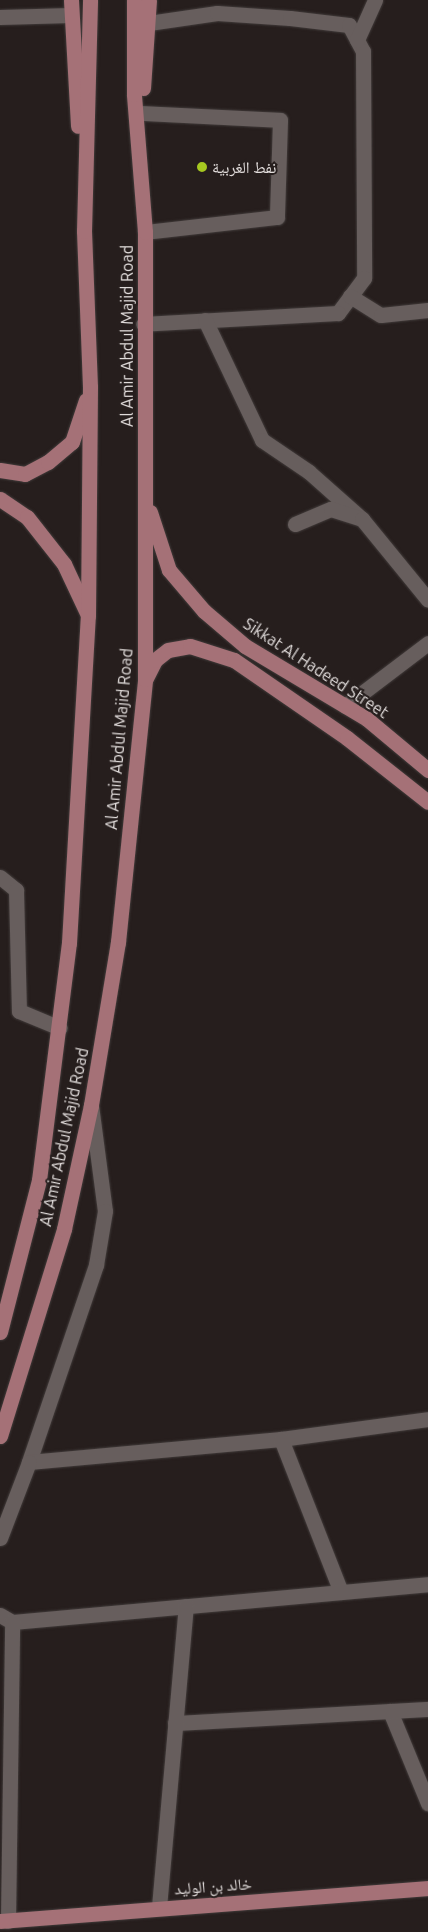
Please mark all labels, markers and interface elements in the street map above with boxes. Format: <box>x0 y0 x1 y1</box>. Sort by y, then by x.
place label: نفط الغربية <box>212 157 276 177</box>
marker: نفط الغربية <box>196 161 208 173</box>
street label: Al Amir Abdul Majid Road <box>117 245 137 427</box>
street label: Sikkat Al Hadeed Street <box>240 614 392 722</box>
street label: Al Amir Abdul Majid Road <box>102 648 136 830</box>
street label: Al Amir Abdul Majid Road <box>36 1046 92 1228</box>
street label: خالد بن الوليد <box>174 1874 252 1898</box>

